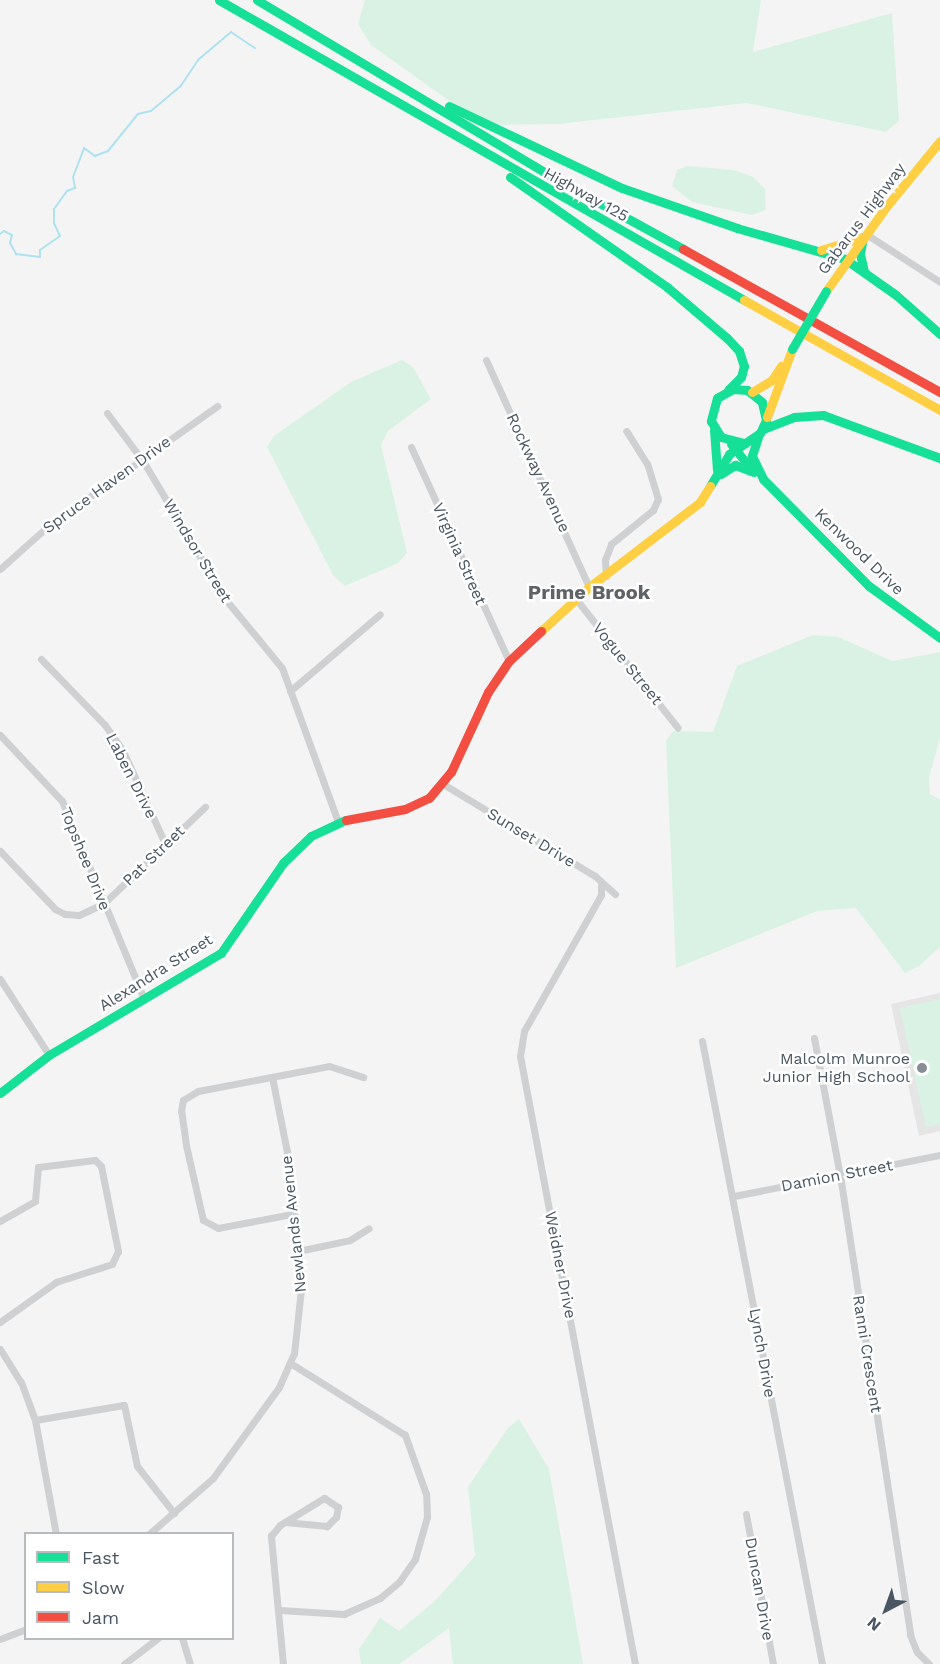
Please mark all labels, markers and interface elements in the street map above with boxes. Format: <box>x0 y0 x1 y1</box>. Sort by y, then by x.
street label: Gabarus Highway <box>814 160 910 278</box>
street label: Highway 125 <box>540 164 632 226</box>
street label: Rockway Avenue <box>502 410 574 536</box>
street label: Spruce Haven Drive <box>39 432 175 538</box>
street label: Windsor Street <box>158 496 236 606</box>
street label: Virginia Street <box>428 500 490 608</box>
street label: Kenwood Drive <box>810 505 908 599</box>
district label: Prime Brook <box>528 580 650 604</box>
street label: Vogue Street <box>588 619 666 709</box>
street label: Laben Drive <box>101 730 161 822</box>
street label: Sunset Drive <box>483 804 579 872</box>
street label: Topshee Drive <box>56 805 114 913</box>
street label: Pat Street <box>119 822 189 890</box>
street label: Alexandra Street <box>95 930 217 1016</box>
place label: Malcolm Munroe Junior High School <box>762 1049 910 1087</box>
marker: Malcolm Munroe Junior High School <box>915 1061 929 1075</box>
street label: Newlands Avenue <box>277 1154 311 1294</box>
street label: Damion Street <box>780 1156 894 1196</box>
street label: Weidner Drive <box>540 1210 580 1320</box>
street label: Ranni Crescent <box>848 1294 886 1414</box>
street label: Lynch Drive <box>745 1307 779 1399</box>
legend <box>24 1532 234 1640</box>
street label: Duncan Drive <box>740 1536 778 1642</box>
text: Fast <box>82 1547 119 1568</box>
text: Slow <box>82 1577 125 1598</box>
north arrow <box>856 1580 916 1640</box>
text: Jam <box>82 1607 119 1628</box>
text: N <box>863 1613 885 1635</box>

